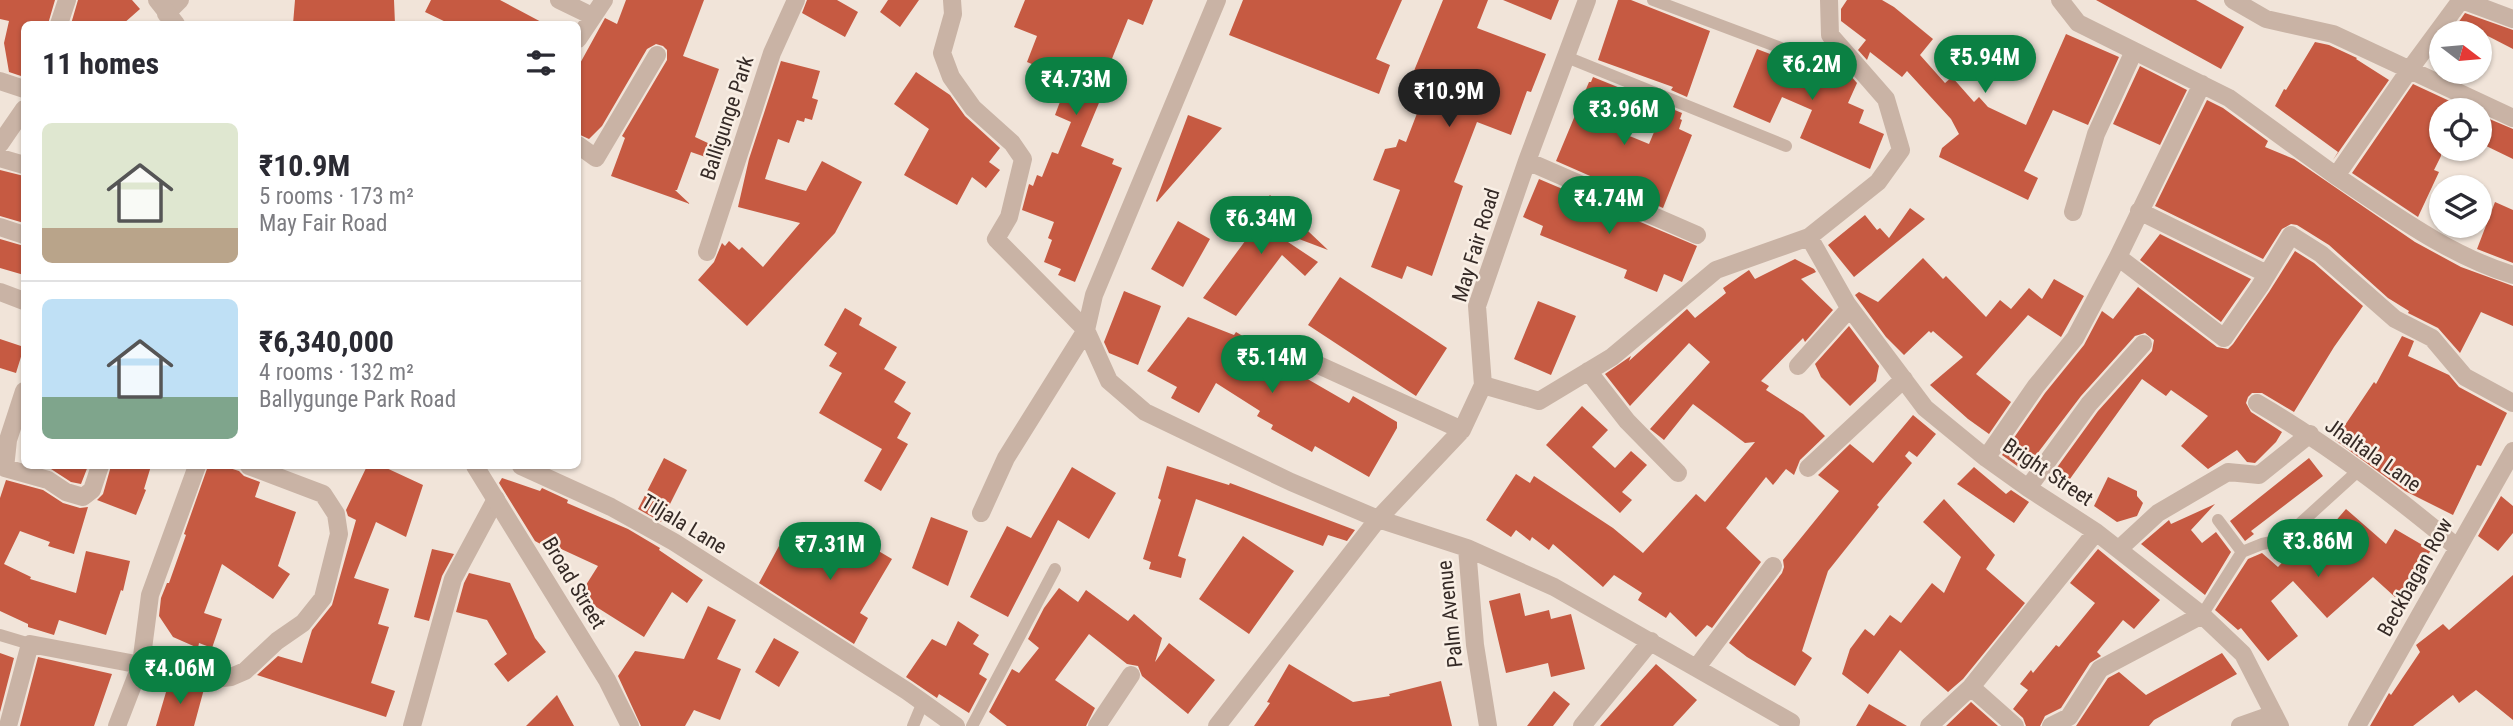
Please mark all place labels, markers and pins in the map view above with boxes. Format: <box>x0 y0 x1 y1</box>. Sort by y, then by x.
pin: ₹5.94M <box>1928 36 2042 95</box>
pin: ₹6.2M <box>1763 42 1861 102</box>
pin: ₹4.73M <box>1019 58 1133 117</box>
pin: ₹10.9M <box>1392 69 1506 129</box>
pin: ₹3.96M <box>1567 88 1681 147</box>
pin: ₹4.74M <box>1552 176 1666 236</box>
pin: ₹6.34M <box>1204 196 1318 256</box>
pin: ₹5.14M <box>1215 336 1329 395</box>
pin: ₹3.86M <box>2261 520 2375 579</box>
pin: ₹7.31M <box>773 522 887 582</box>
pin: ₹4.06M <box>123 646 237 706</box>

